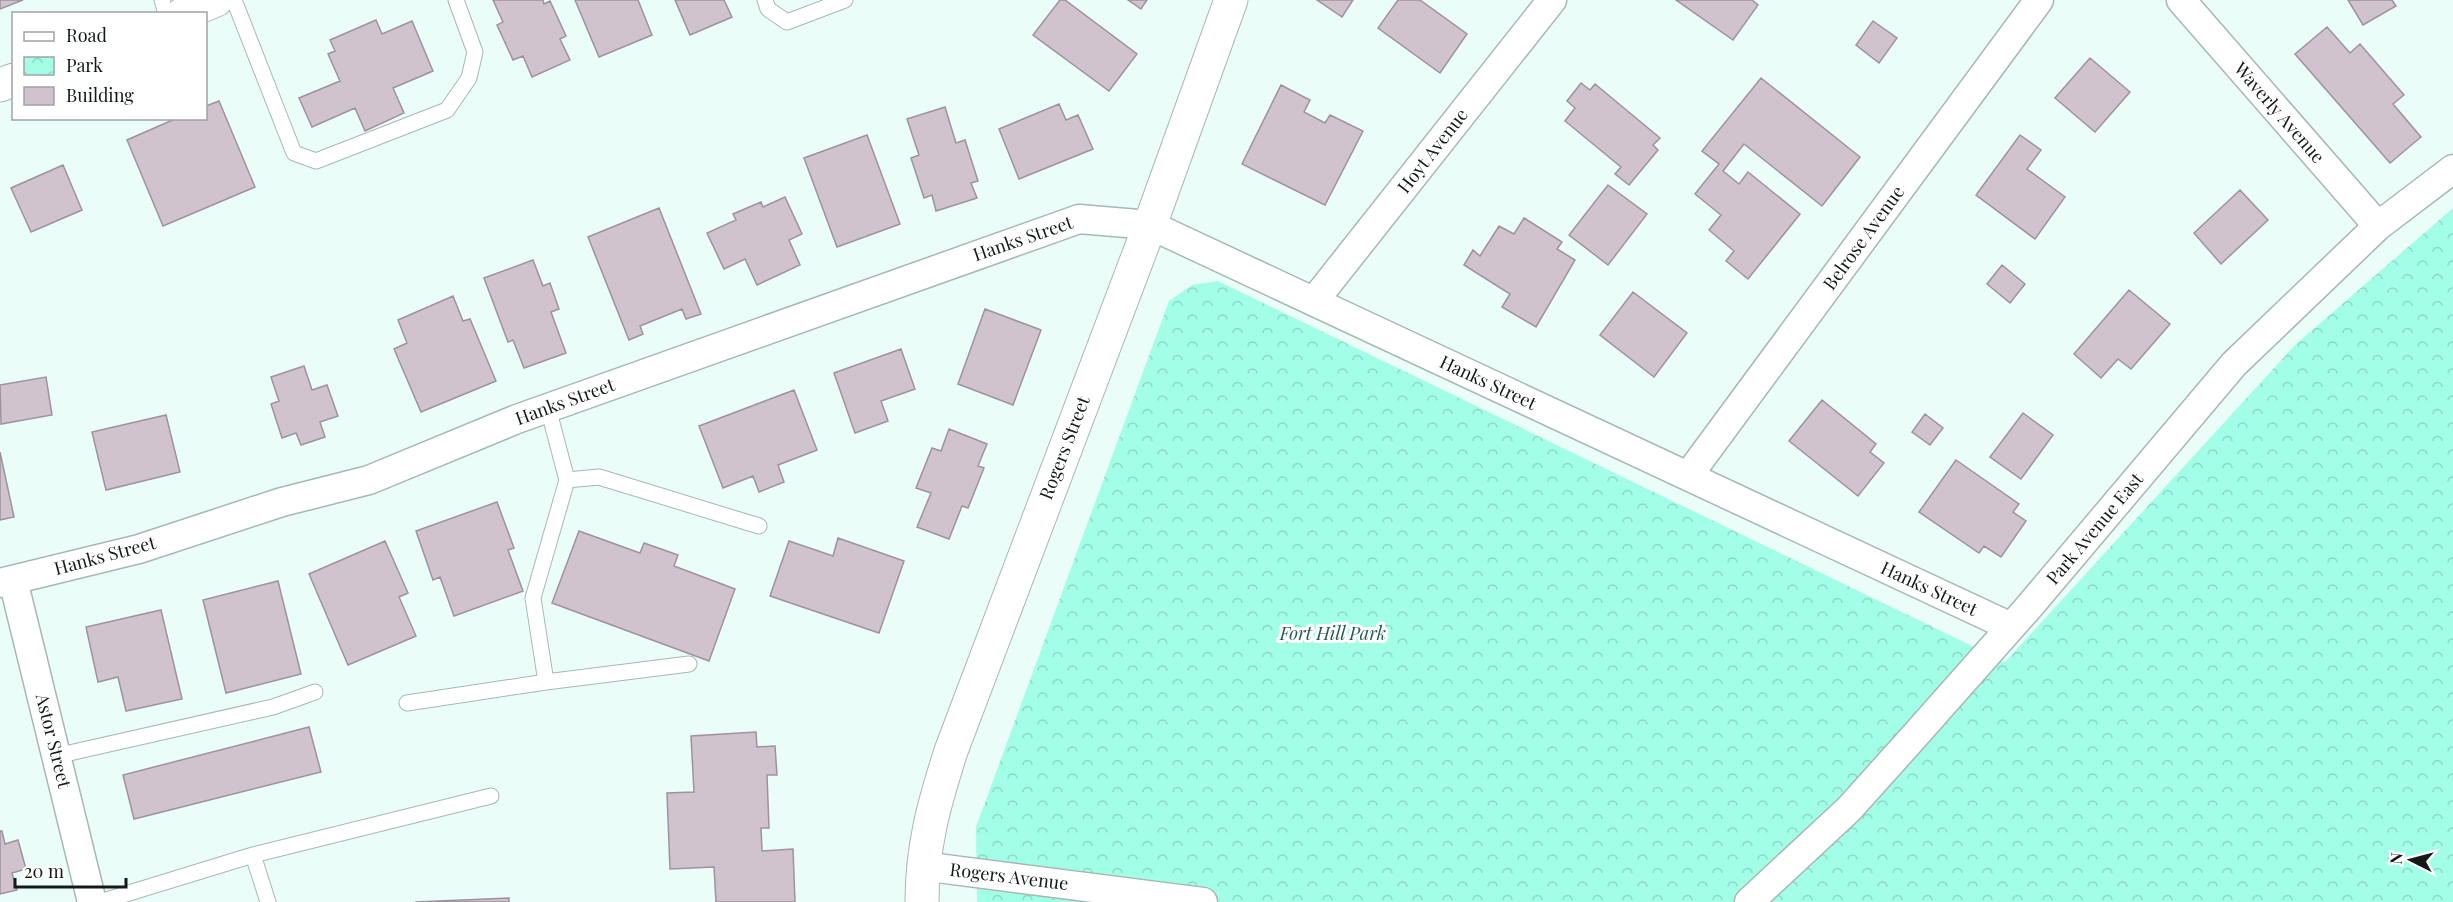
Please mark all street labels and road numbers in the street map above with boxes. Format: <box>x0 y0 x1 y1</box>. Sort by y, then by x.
street label: Waverly Avenue <box>2228 56 2330 168</box>
street label: Hoyt Avenue <box>1392 103 1473 198</box>
street label: Belrose Avenue <box>1817 180 1909 294</box>
street label: Hanks Street <box>970 210 1076 266</box>
street label: Hanks Street <box>1436 349 1541 415</box>
street label: Hanks Street <box>512 372 618 430</box>
street label: Rogers Street <box>1033 392 1095 503</box>
street label: Park Avenue East <box>2040 467 2148 589</box>
street label: Hanks Street <box>51 530 159 580</box>
street label: Hanks Street <box>1877 555 1982 621</box>
street label: Astor Street <box>30 690 77 791</box>
street label: Rogers Avenue <box>948 857 1070 895</box>

